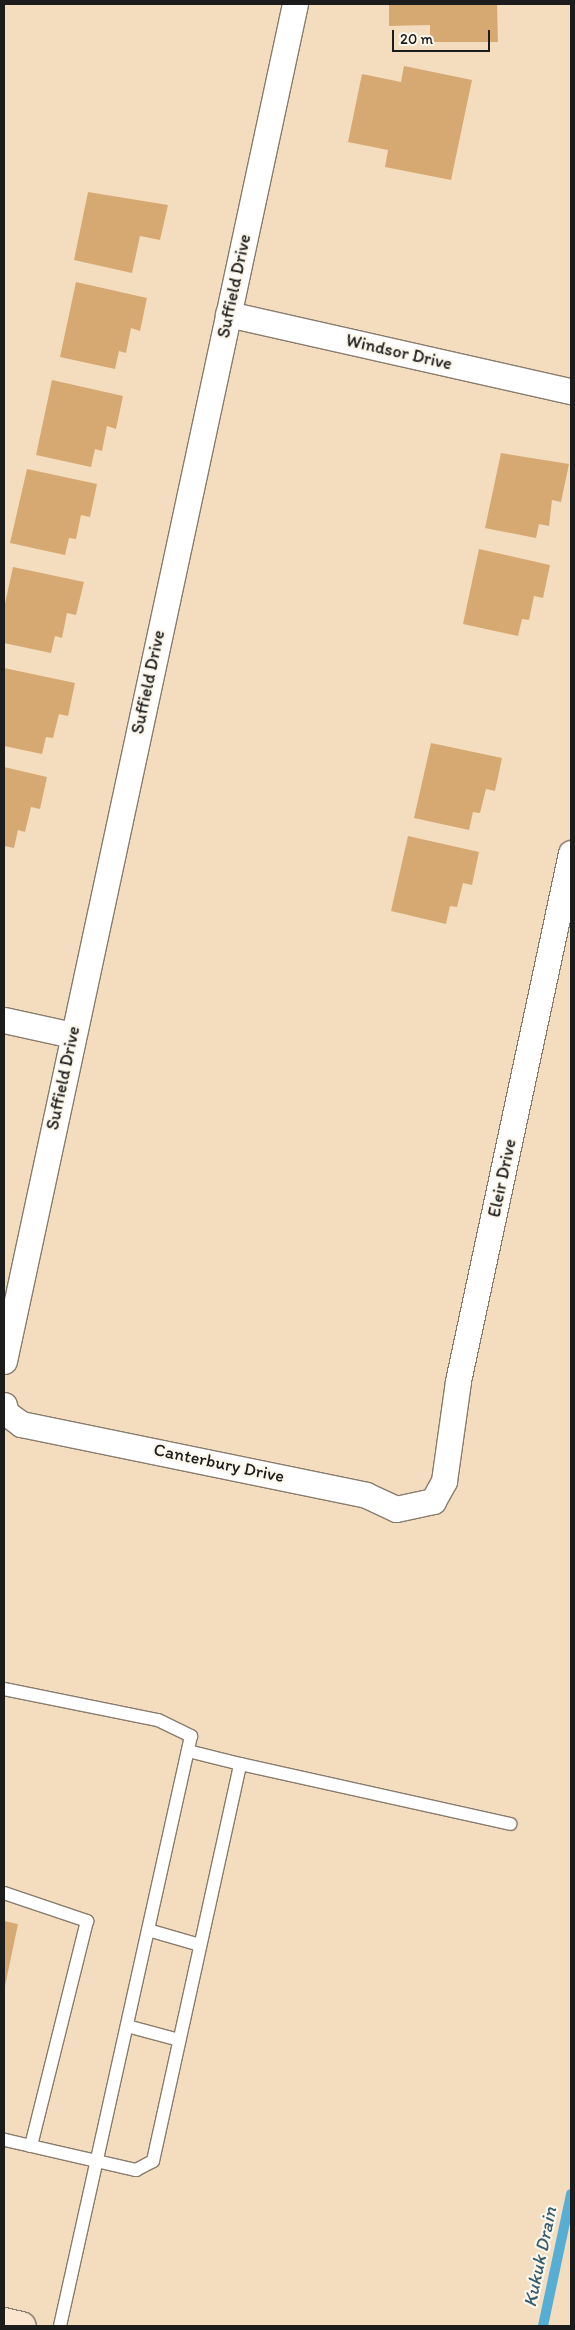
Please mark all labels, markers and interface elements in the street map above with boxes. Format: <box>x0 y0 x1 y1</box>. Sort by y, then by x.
scale bar <box>395 20 492 52</box>
text: 20 m <box>400 30 433 48</box>
street label: Suffield Drive <box>212 232 256 340</box>
street label: Windsor Drive <box>344 329 454 375</box>
street label: Suffield Drive <box>126 628 170 736</box>
street label: Suffield Drive <box>41 1024 85 1132</box>
street label: Eleir Drive <box>483 1137 521 1219</box>
street label: Canterbury Drive <box>152 1439 286 1487</box>
water label: Kukuk Drain <box>518 2205 562 2309</box>

